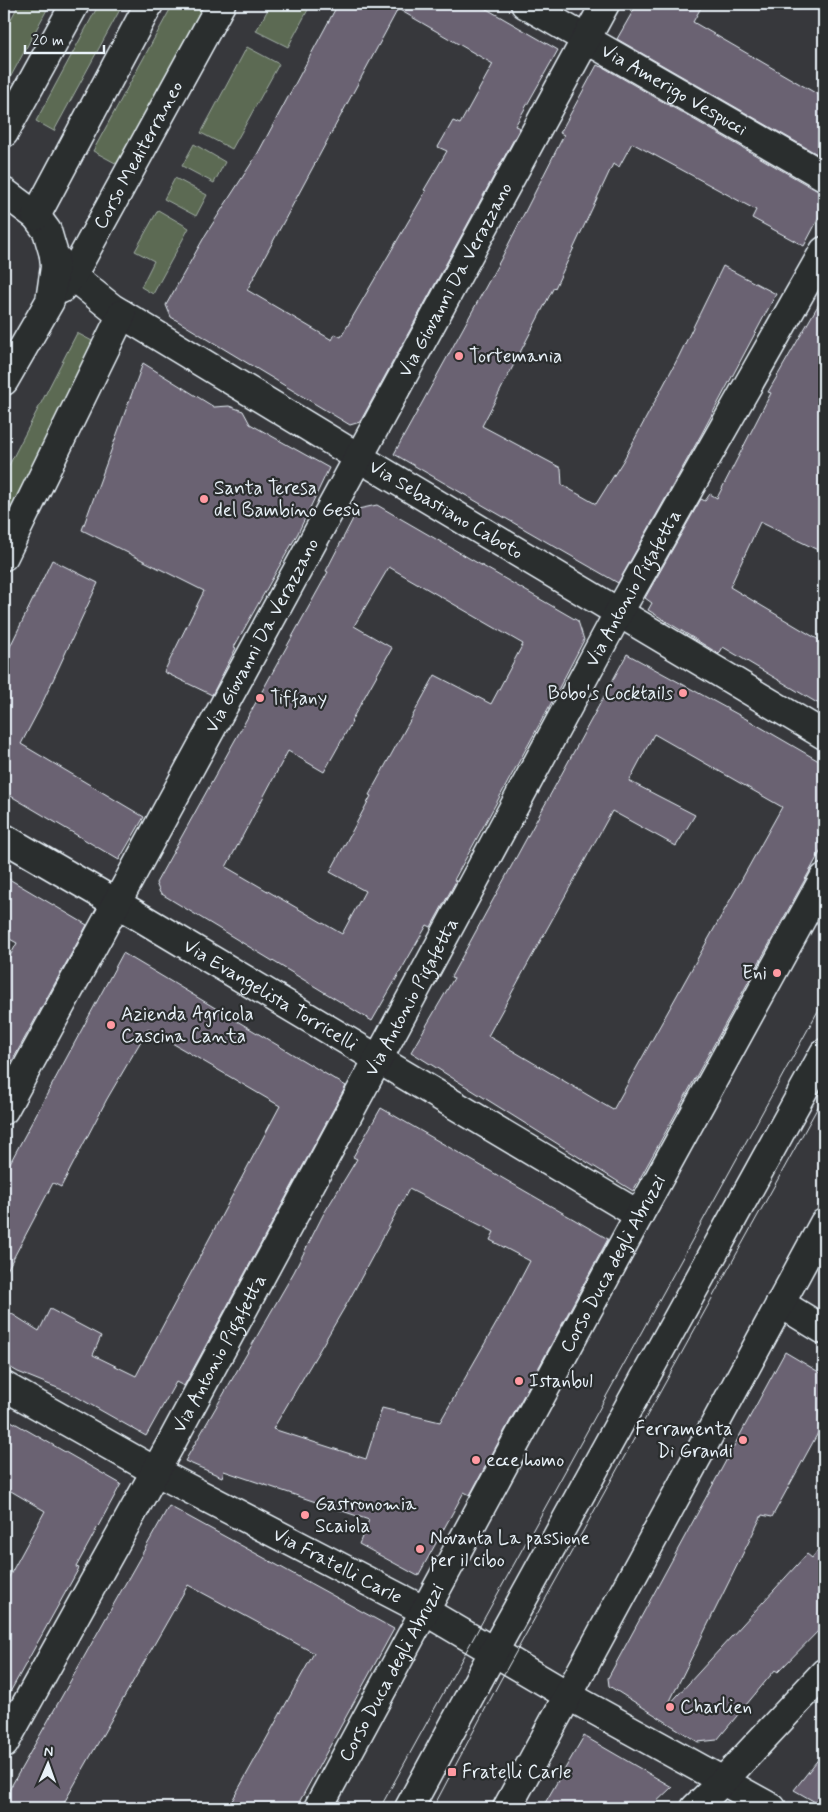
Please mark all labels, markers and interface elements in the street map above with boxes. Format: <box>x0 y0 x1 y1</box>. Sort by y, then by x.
scale bar <box>25 22 104 54</box>
text: 20 m <box>32 31 64 51</box>
street label: Via Amerigo Vespucci <box>597 38 752 142</box>
street label: Corso Mediterraneo <box>88 76 189 234</box>
street label: Via Giovanni Da Verazzano <box>392 178 518 382</box>
place label: Tortemania <box>469 344 562 369</box>
marker: Tortemania <box>453 350 465 362</box>
street label: Via Sebastiano Caboto <box>364 454 528 565</box>
place label: Santa Teresa del Bambino Gesù <box>214 476 360 523</box>
marker: Santa Teresa del Bambino Gesù <box>198 493 210 505</box>
street label: Via Antonio Pigafetta <box>579 505 687 671</box>
street label: Via Giovanni Da Verazzano <box>199 534 325 737</box>
place label: Bobo's Cocktails <box>548 681 674 706</box>
place label: Tiffany <box>270 686 327 711</box>
marker: Bobo's Cocktails <box>677 687 689 699</box>
marker: Tiffany <box>254 692 266 704</box>
street label: Via Antonio Pigafetta <box>359 913 464 1081</box>
street label: Via Evangelista Torricelli <box>179 933 362 1056</box>
place label: Eni <box>742 961 767 986</box>
marker: Eni <box>771 967 783 979</box>
place label: Azienda Agricola Cascina Canta <box>121 1002 254 1049</box>
marker: Azienda Agricola Cascina Canta <box>105 1019 117 1031</box>
street label: Corso Duca degli Abruzzi <box>554 1170 671 1357</box>
street label: Via Antonio Pigafetta <box>166 1270 272 1437</box>
place label: Istanbul <box>529 1369 593 1394</box>
marker: Istanbul <box>513 1375 525 1387</box>
place label: Ferramenta Di Grandi <box>635 1417 733 1464</box>
marker: Ferramenta Di Grandi <box>737 1434 749 1446</box>
place label: ecce homo <box>486 1448 564 1473</box>
marker: ecce homo <box>470 1454 482 1466</box>
place label: Gastronomia Scaiola <box>315 1492 417 1539</box>
marker: Gastronomia Scaiola <box>299 1509 311 1521</box>
street label: Via Fratelli Carle <box>269 1522 407 1610</box>
place label: Novanta La passione per il cibo <box>430 1526 590 1573</box>
marker: Novanta La passione per il cibo <box>414 1543 426 1555</box>
street label: Corso Duca degli Abruzzi <box>333 1579 450 1766</box>
place label: Charlien <box>680 1695 752 1720</box>
marker: Charlien <box>664 1701 676 1713</box>
north arrow <box>22 1740 72 1790</box>
text: N <box>43 1743 53 1761</box>
place label: Fratelli Carle <box>462 1760 572 1785</box>
marker: Fratelli Carle <box>446 1766 458 1778</box>

